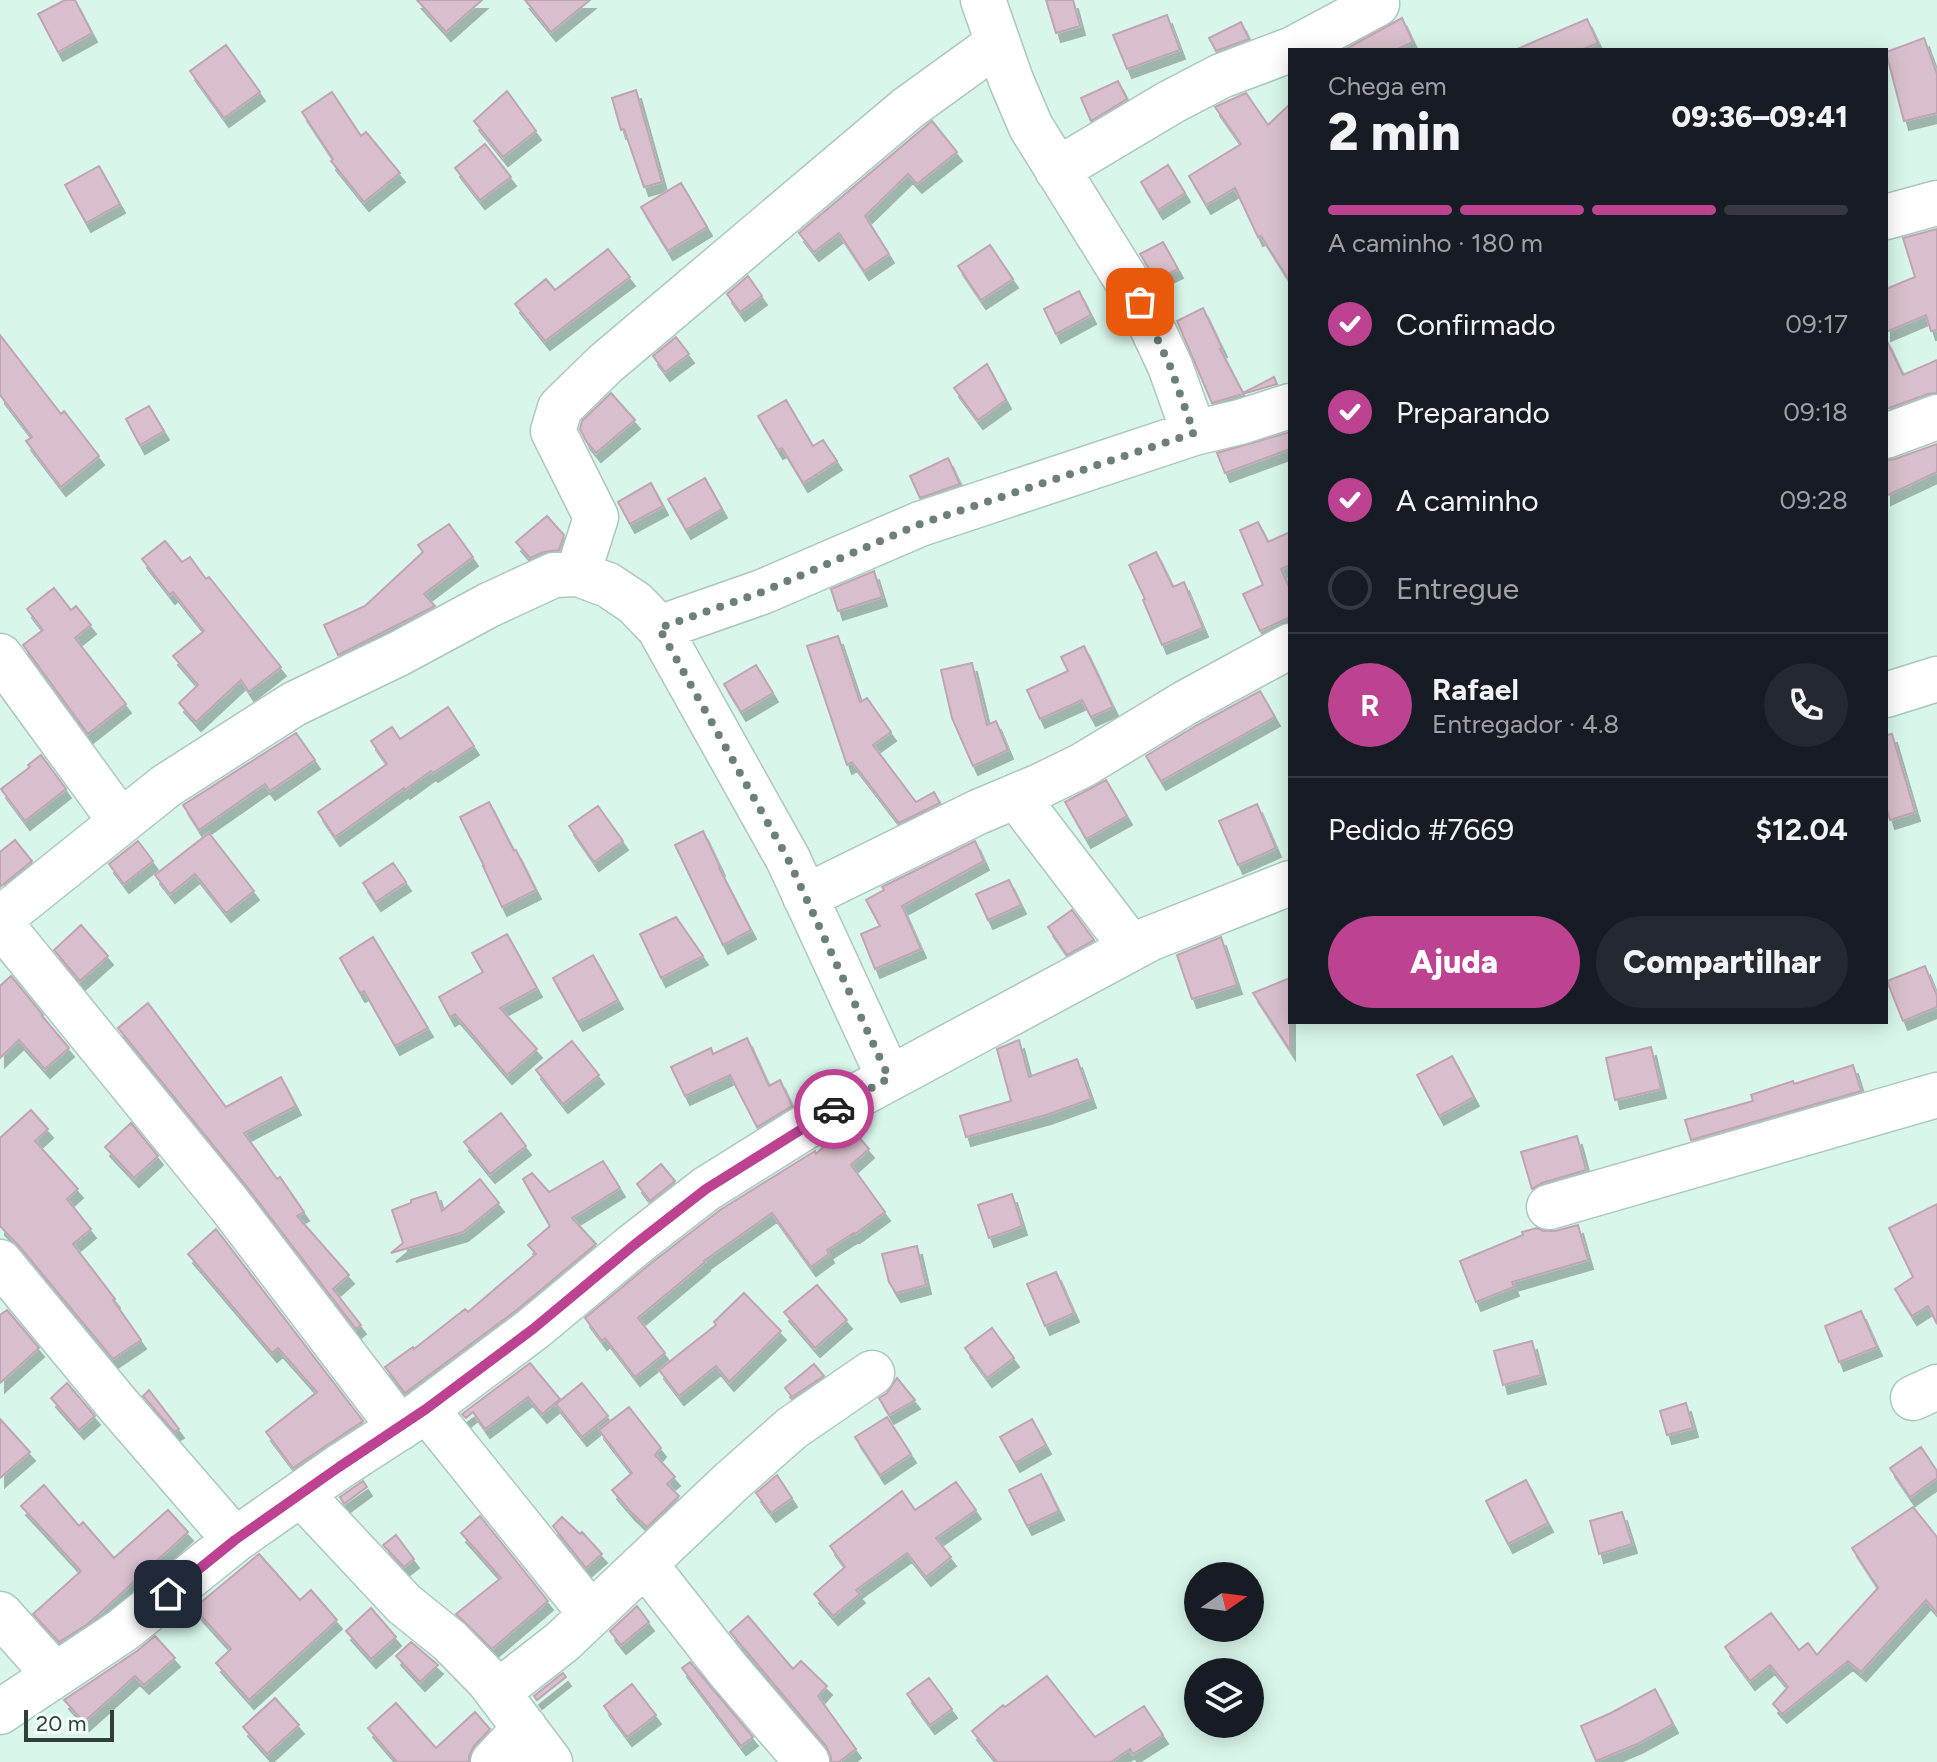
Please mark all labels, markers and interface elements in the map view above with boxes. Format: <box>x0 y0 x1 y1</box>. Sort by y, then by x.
text: Chega em <box>1328 70 1447 102</box>
text: 09:36–09:41 <box>1671 98 1848 135</box>
text: 2 min <box>1328 101 1461 163</box>
text: A caminho · 180 m <box>1328 227 1543 259</box>
pin <box>1106 268 1174 336</box>
icon: bag <box>1118 280 1162 324</box>
icon: check <box>1328 302 1372 346</box>
text: Confirmado <box>1396 306 1556 343</box>
text: 09:17 <box>1785 308 1848 340</box>
icon: check <box>1328 390 1372 434</box>
text: Preparando <box>1396 394 1550 431</box>
text: 09:18 <box>1783 396 1848 428</box>
icon: check <box>1328 478 1372 522</box>
text: A caminho <box>1396 482 1539 519</box>
text: 09:28 <box>1780 484 1848 516</box>
text: Entregue <box>1396 570 1519 607</box>
button: phone <box>1764 663 1848 747</box>
text: Rafael <box>1432 671 1519 708</box>
text: R <box>1360 687 1380 724</box>
text: Entregador · 4.8 <box>1432 708 1619 740</box>
text: Pedido #7669 <box>1328 811 1514 848</box>
text: $12.04 <box>1755 811 1848 848</box>
button: Ajuda <box>1328 916 1580 1008</box>
button: Compartilhar <box>1596 916 1848 1008</box>
courier <box>794 1069 874 1149</box>
icon: car <box>812 1087 856 1131</box>
pin <box>134 1560 202 1628</box>
north arrow <box>1184 1562 1264 1642</box>
map controls <box>1184 1562 1264 1738</box>
icon: home <box>146 1572 190 1616</box>
button: layers <box>1184 1658 1264 1738</box>
scale bar <box>24 1706 114 1742</box>
text: 20 m <box>36 1710 87 1737</box>

